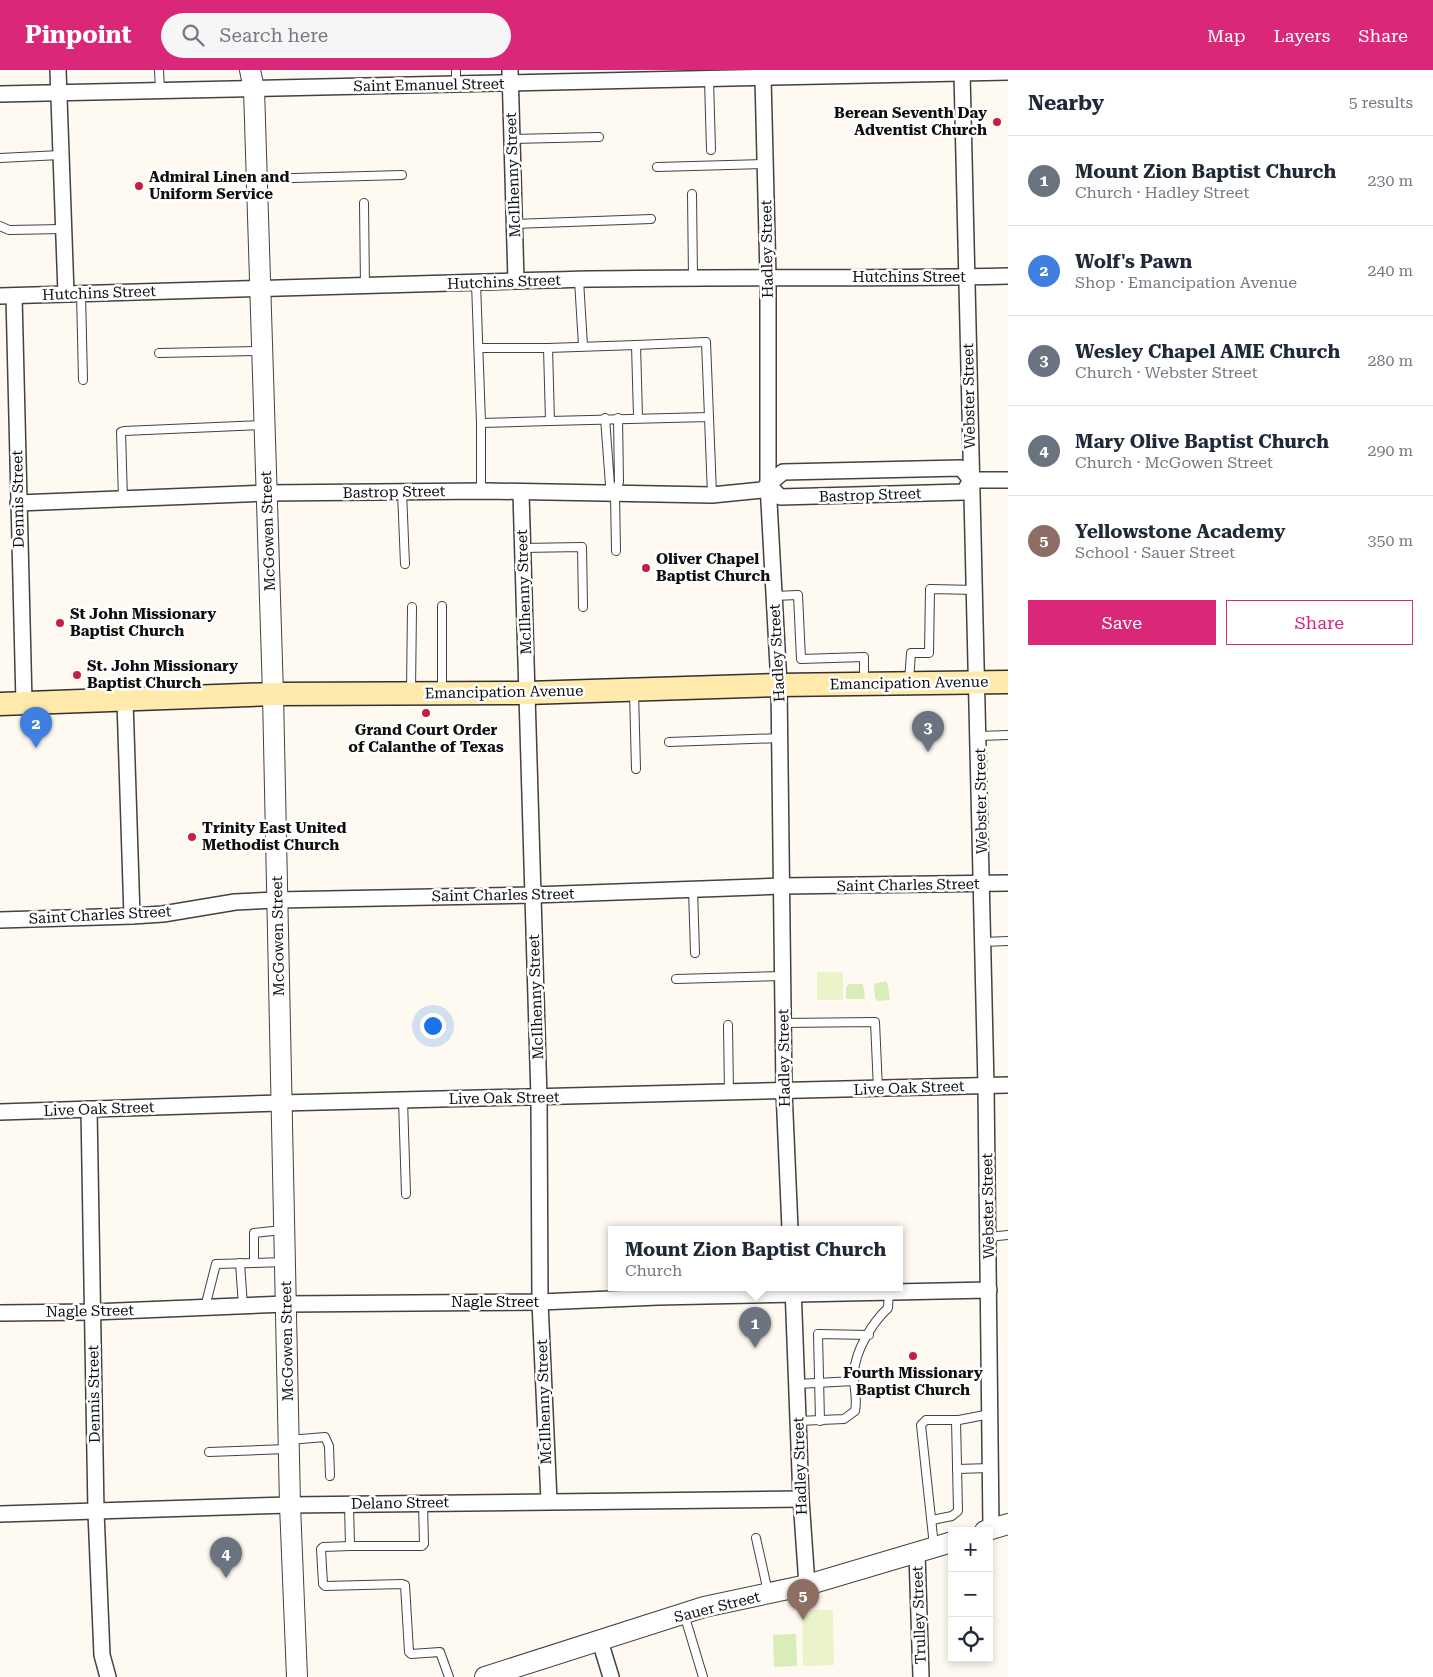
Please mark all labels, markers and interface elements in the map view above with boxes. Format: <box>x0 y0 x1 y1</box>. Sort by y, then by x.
search box <box>161 13 511 58</box>
text: Pinpoint <box>25 21 131 49</box>
icon: search <box>179 21 207 49</box>
text: Search here <box>219 24 328 47</box>
text: Map <box>1207 25 1246 46</box>
text: Layers <box>1274 25 1330 46</box>
text: Share <box>1358 25 1408 46</box>
street label: Saint Emanuel Street <box>353 75 505 95</box>
text: Nearby <box>1028 91 1104 115</box>
text: 5 results <box>1349 93 1413 112</box>
place label: Berean Seventh Day Adventist Church <box>834 104 987 139</box>
street label: McIlhenny Street <box>502 112 524 238</box>
marker: Berean Seventh Day Adventist Church <box>991 116 1003 128</box>
text: Mount Zion Baptist Church <box>1075 160 1336 183</box>
place label: Admiral Linen and Uniform Service <box>149 168 289 203</box>
text: 1 <box>1040 171 1048 190</box>
text: 230 m <box>1367 171 1413 190</box>
marker: Admiral Linen and Uniform Service <box>133 180 145 192</box>
text: Church · Hadley Street <box>1075 183 1249 202</box>
street label: Hadley Street <box>757 199 777 298</box>
text: Wolf's Pawn <box>1075 250 1192 273</box>
text: 2 <box>1040 261 1048 280</box>
text: 240 m <box>1367 261 1413 280</box>
street label: Hutchins Street <box>852 268 966 286</box>
street label: Hutchins Street <box>447 271 562 293</box>
text: Shop · Emancipation Avenue <box>1075 273 1297 292</box>
street label: Hutchins Street <box>42 282 157 304</box>
text: Wesley Chapel AME Church <box>1075 340 1340 363</box>
street label: Webster Street <box>959 342 979 449</box>
text: 3 <box>1040 351 1048 370</box>
text: 280 m <box>1367 351 1413 370</box>
text: Church · Webster Street <box>1075 363 1258 382</box>
text: Mary Olive Baptist Church <box>1075 430 1329 453</box>
text: 4 <box>1040 441 1048 460</box>
text: 290 m <box>1367 441 1413 460</box>
street label: Dennis Street <box>8 449 28 548</box>
text: Church · McGowen Street <box>1075 453 1273 472</box>
street label: McGowen Street <box>257 470 279 592</box>
street label: Bastrop Street <box>343 482 446 502</box>
street label: Bastrop Street <box>818 484 922 506</box>
text: Yellowstone Academy <box>1075 520 1286 543</box>
street label: McIlhenny Street <box>513 529 535 655</box>
text: 5 <box>1040 531 1048 550</box>
text: 350 m <box>1367 531 1413 550</box>
text: School · Sauer Street <box>1075 543 1235 562</box>
place label: Oliver Chapel Baptist Church <box>656 550 770 585</box>
marker: Oliver Chapel Baptist Church <box>640 562 652 574</box>
button: Save <box>1028 600 1216 645</box>
button: Share <box>1226 600 1413 645</box>
street label: Hadley Street <box>765 603 789 703</box>
place label: St John Missionary Baptist Church <box>70 605 216 640</box>
marker: St John Missionary Baptist Church <box>54 617 66 629</box>
place label: St. John Missionary Baptist Church <box>87 657 238 692</box>
marker: St. John Missionary Baptist Church <box>71 669 83 681</box>
street label: Emancipation Avenue <box>829 673 989 693</box>
street label: Emancipation Avenue <box>424 682 584 702</box>
pin: 2 <box>20 707 52 748</box>
marker: Grand Court Order of Calanthe of Texas <box>420 707 432 719</box>
pin: 3 <box>912 711 944 752</box>
place label: Grand Court Order of Calanthe of Texas <box>348 721 504 756</box>
street label: Webster Street <box>971 747 991 854</box>
place label: Trinity East United Methodist Church <box>202 819 346 854</box>
marker: Trinity East United Methodist Church <box>186 831 198 843</box>
street label: McGowen Street <box>268 875 288 996</box>
street label: Saint Charles Street <box>836 875 980 895</box>
street label: Saint Charles Street <box>431 885 575 905</box>
street label: Saint Charles Street <box>28 902 172 928</box>
street label: McIlhenny Street <box>525 934 547 1060</box>
street label: Hadley Street <box>774 1008 794 1107</box>
your location <box>420 1013 446 1039</box>
street label: Live Oak Street <box>853 1077 965 1099</box>
street label: Live Oak Street <box>448 1088 560 1108</box>
street label: Live Oak Street <box>43 1098 155 1120</box>
street label: Webster Street <box>978 1152 998 1259</box>
popup <box>608 1226 903 1291</box>
text: Mount Zion Baptist Church <box>625 1238 886 1261</box>
text: Church <box>625 1261 682 1280</box>
street label: McGowen Street <box>277 1280 297 1401</box>
street label: Nagle Street <box>451 1293 539 1311</box>
street label: Nagle Street <box>46 1301 135 1321</box>
pin: 1 <box>739 1307 771 1348</box>
street label: McIlhenny Street <box>533 1339 555 1465</box>
street label: Dennis Street <box>84 1344 104 1443</box>
marker: Fourth Missionary Baptist Church <box>907 1350 919 1362</box>
place label: Fourth Missionary Baptist Church <box>843 1364 983 1399</box>
street label: Hadley Street <box>789 1416 811 1515</box>
street label: Delano Street <box>351 1493 450 1513</box>
map controls <box>948 1527 993 1662</box>
button: + <box>948 1527 993 1572</box>
pin: 4 <box>210 1537 242 1578</box>
street label: Trulley Street <box>908 1565 930 1665</box>
button: − <box>948 1572 993 1617</box>
pin: 5 <box>787 1579 819 1620</box>
street label: Sauer Street <box>672 1588 762 1626</box>
button: locate <box>948 1617 993 1662</box>

